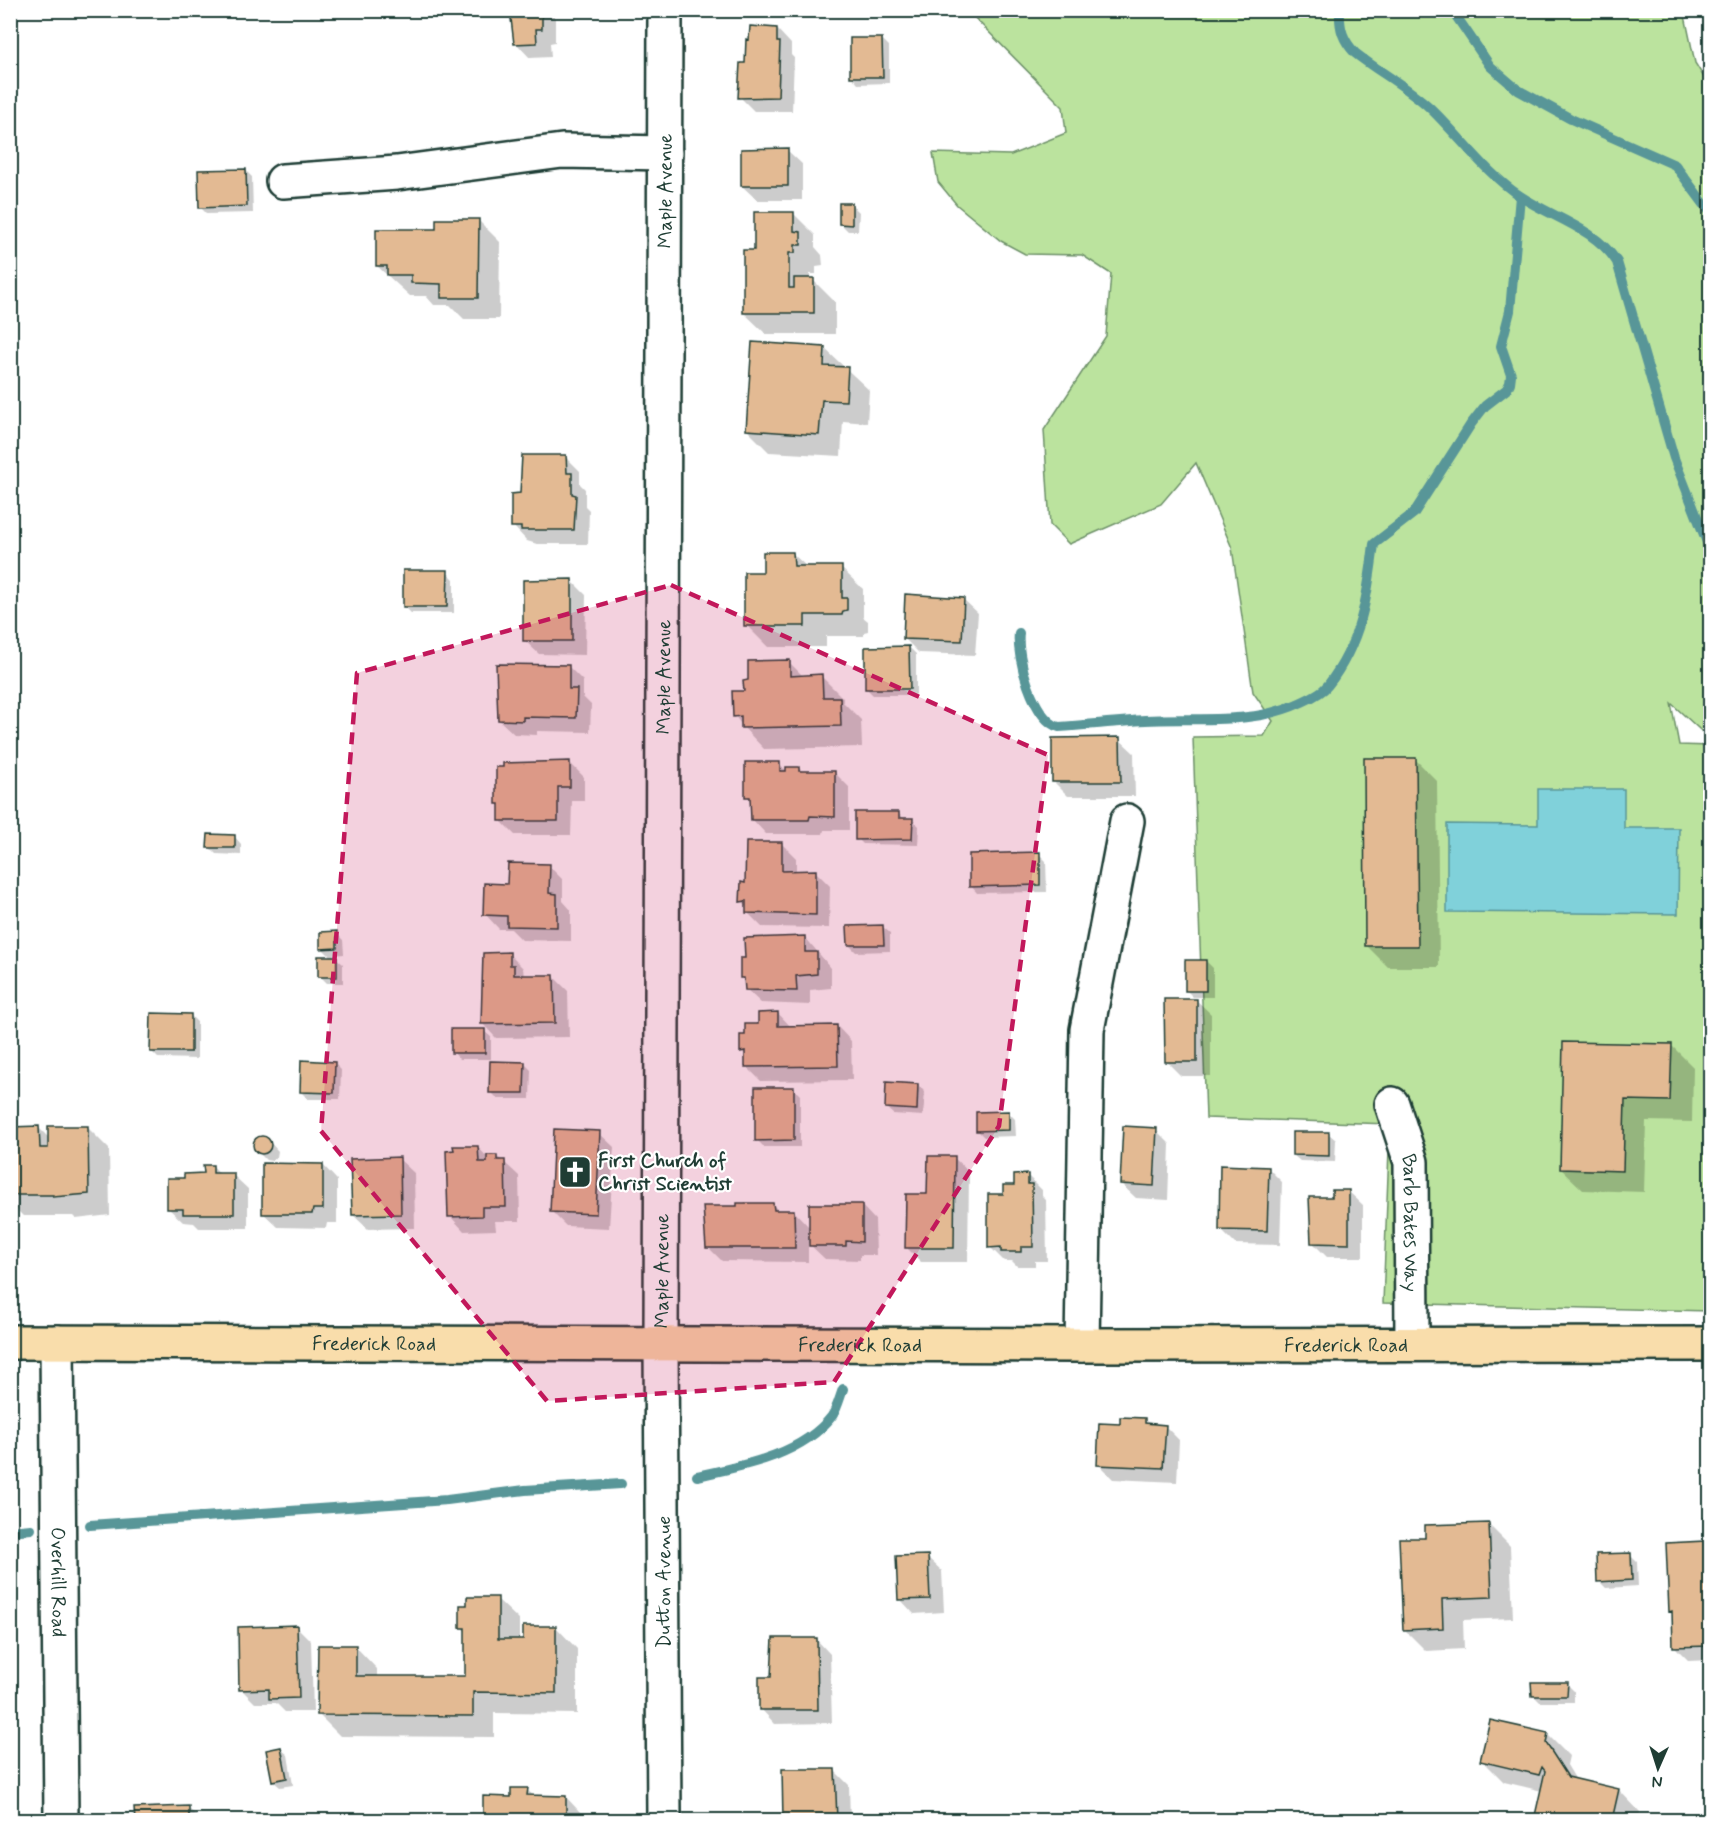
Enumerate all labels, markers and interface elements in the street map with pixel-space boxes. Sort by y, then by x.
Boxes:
street label: Maple Avenue [652,134,680,248]
street label: Maple Avenue [651,620,678,734]
place label: First Church of Christ Scientist [598,1148,732,1198]
street label: Barb Bates Way [1394,1151,1424,1292]
church icon: First Church of Christ Scientist [557,1154,593,1190]
street label: Maple Avenue [649,1214,676,1328]
street label: Frederick Road [312,1331,436,1358]
street label: Frederick Road [798,1332,922,1360]
street label: Frederick Road [1284,1332,1408,1360]
street label: Dutton Avenue [651,1516,678,1648]
street label: Overhill Road [44,1527,71,1637]
north arrow [1628,1738,1688,1798]
text: N [1651,1771,1663,1792]

